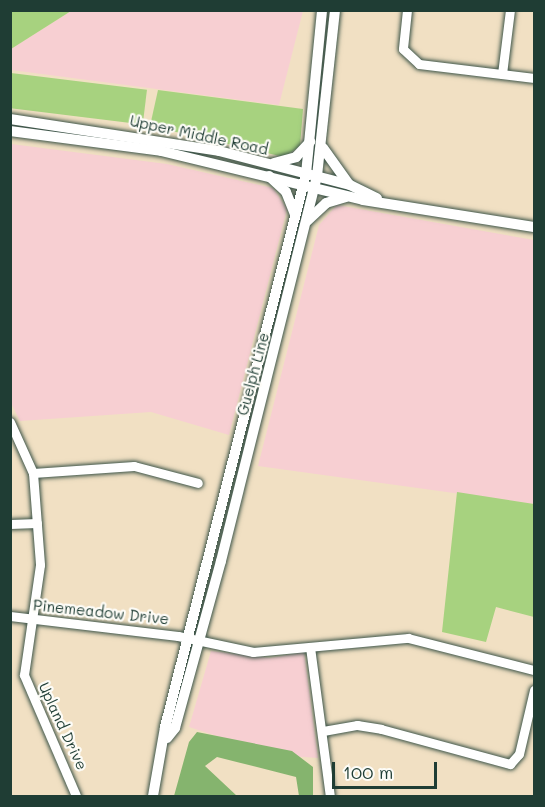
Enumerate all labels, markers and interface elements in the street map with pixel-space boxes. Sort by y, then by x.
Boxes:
street label: Upper Middle Road [128,112,270,158]
street label: Guelph Line [233,331,273,417]
street label: Pinemeadow Drive [32,596,170,628]
street label: Upland Drive [35,679,91,773]
scale bar [335,750,440,788]
text: 100 m [343,760,393,784]

